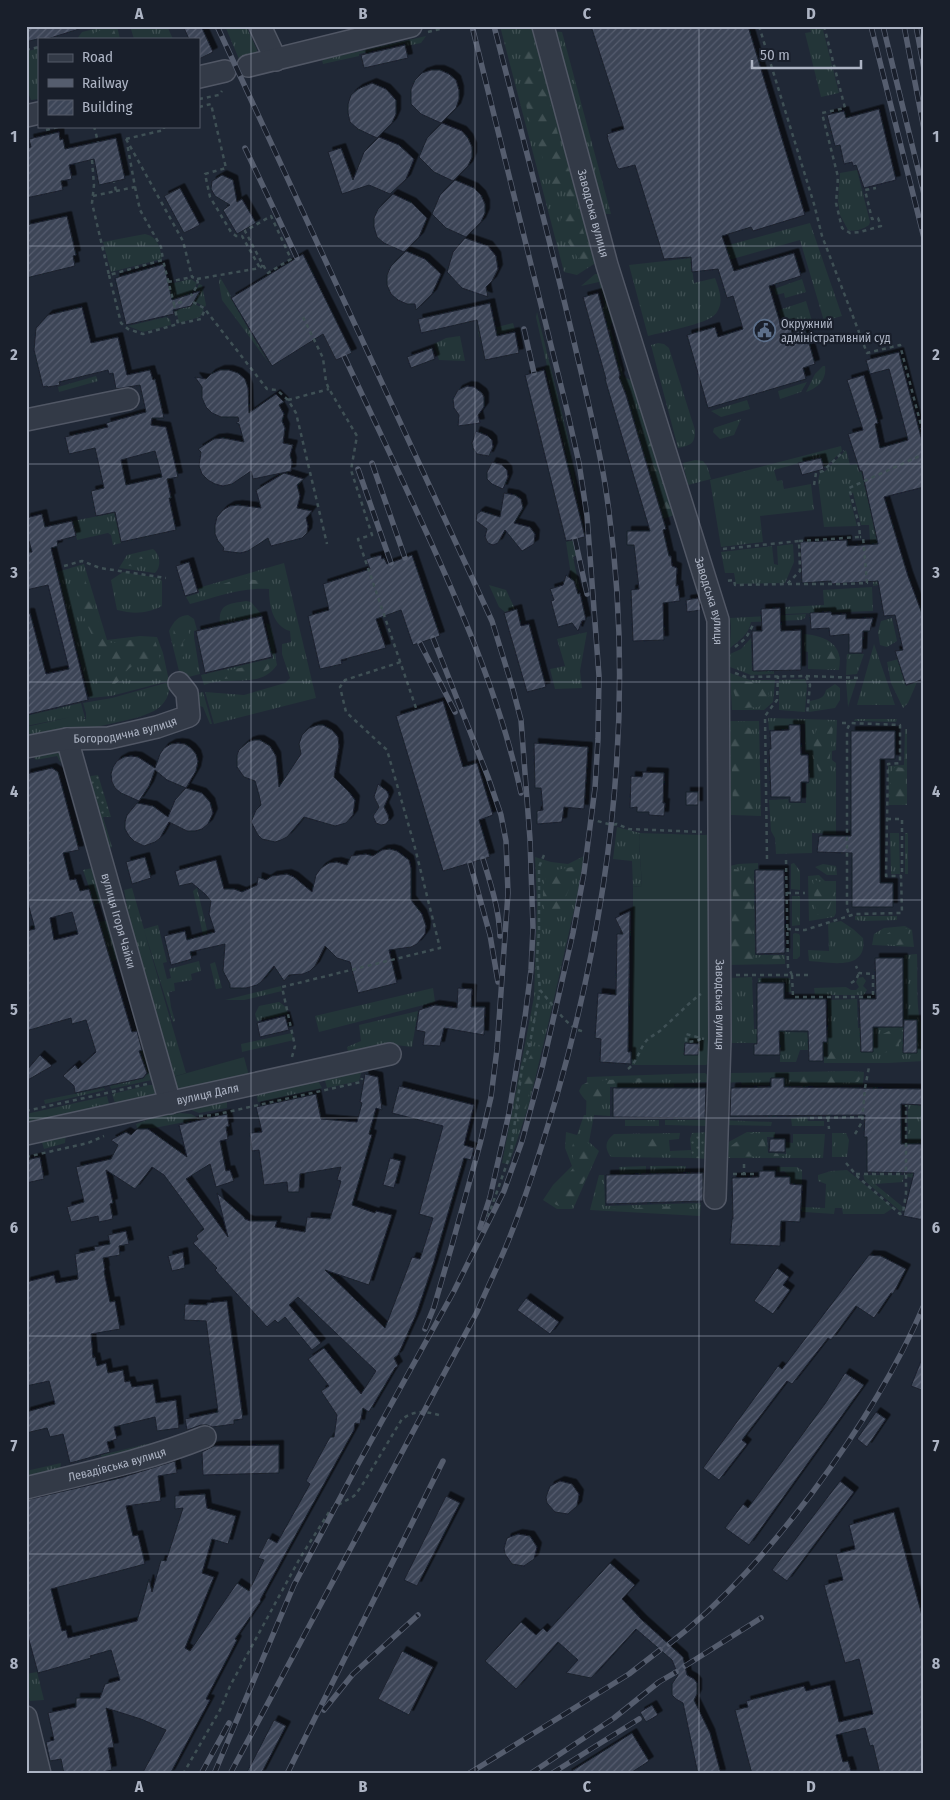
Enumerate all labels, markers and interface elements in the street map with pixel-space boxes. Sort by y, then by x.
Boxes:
text: A [134,4,144,23]
text: B [359,4,368,23]
text: C [583,4,592,23]
text: D [806,4,816,23]
legend [38,38,200,128]
scale bar [752,38,861,70]
text: 50 m [760,46,790,64]
text: Road [82,48,113,66]
text: Railway [82,74,129,92]
text: Building [82,98,133,116]
text: 1 [11,127,17,146]
text: 1 [933,127,939,146]
street label: Заводська вулиця [575,168,612,259]
place label: Окружний адміністративний суд [781,317,891,345]
public building icon: Окружний адміністративний суд [753,319,777,343]
text: 2 [9,345,18,364]
text: 2 [931,345,940,364]
street label: Заводська вулиця [692,555,725,645]
text: 3 [9,563,18,582]
text: 3 [931,563,940,582]
street label: Богородична вулиця [73,714,179,746]
text: 4 [10,782,18,801]
text: 4 [932,782,940,801]
street label: вулиця Ігоря Чайки [98,871,139,970]
street label: Заводська вулиця [713,959,727,1050]
text: 5 [10,1000,18,1019]
text: 5 [932,1000,940,1019]
street label: вулиця Даля [175,1080,240,1108]
text: 6 [10,1218,18,1237]
text: 6 [932,1218,940,1237]
text: 7 [11,1436,18,1455]
text: 7 [933,1436,940,1455]
street label: Левадівська вулиця [67,1445,168,1484]
text: 8 [10,1654,19,1673]
text: 8 [932,1654,941,1673]
text: A [134,1777,144,1796]
text: B [359,1777,368,1796]
text: C [583,1777,592,1796]
text: D [806,1777,816,1796]

